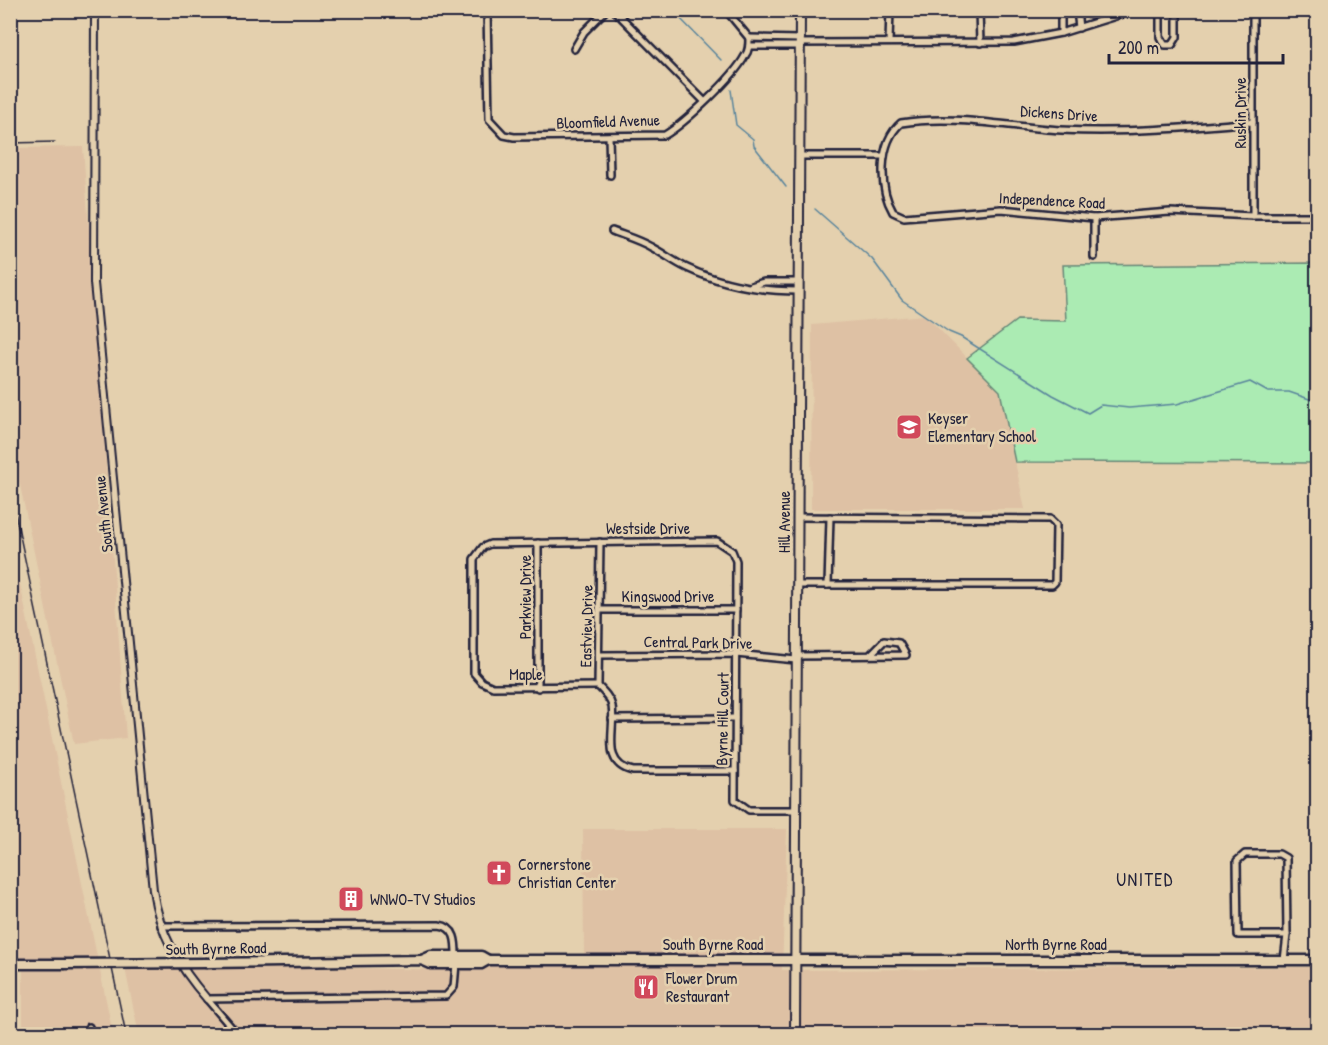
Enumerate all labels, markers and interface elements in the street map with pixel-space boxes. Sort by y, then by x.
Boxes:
scale bar [1109,27,1283,65]
text: 200 m [1118,35,1159,60]
street label: Ruskin Drive [1229,77,1251,149]
street label: Dickens Drive [1020,99,1099,127]
street label: Bloomfield Avenue [556,108,661,134]
street label: Independence Road [998,186,1106,214]
place label: Keyser Elementary School [928,407,1037,447]
school or university icon: Keyser Elementary School [894,412,924,442]
street label: South Avenue [88,474,118,553]
street label: Hill Avenue [773,490,795,553]
street label: Westside Drive [606,517,691,539]
street label: Parkview Drive [514,554,536,639]
street label: Eastview Drive [574,584,598,667]
street label: Kingswood Drive [622,585,715,607]
street label: Central Park Drive [643,630,753,654]
street label: Maple [509,663,543,685]
street label: Byrne Hill Court [710,672,734,766]
place label: Cornerstone Christian Center [518,853,616,893]
church icon: Cornerstone Christian Center [484,858,514,888]
district label: UNITED [1116,867,1174,892]
building icon: WNWO-TV Studios [336,884,366,914]
place label: WNWO-TV Studios [370,888,475,910]
street label: South Byrne Road [663,933,763,955]
street label: North Byrne Road [1005,933,1107,955]
street label: South Byrne Road [165,936,267,960]
place label: Flower Drum Restaurant [665,967,737,1007]
restaurant icon: Flower Drum Restaurant [631,972,661,1002]

